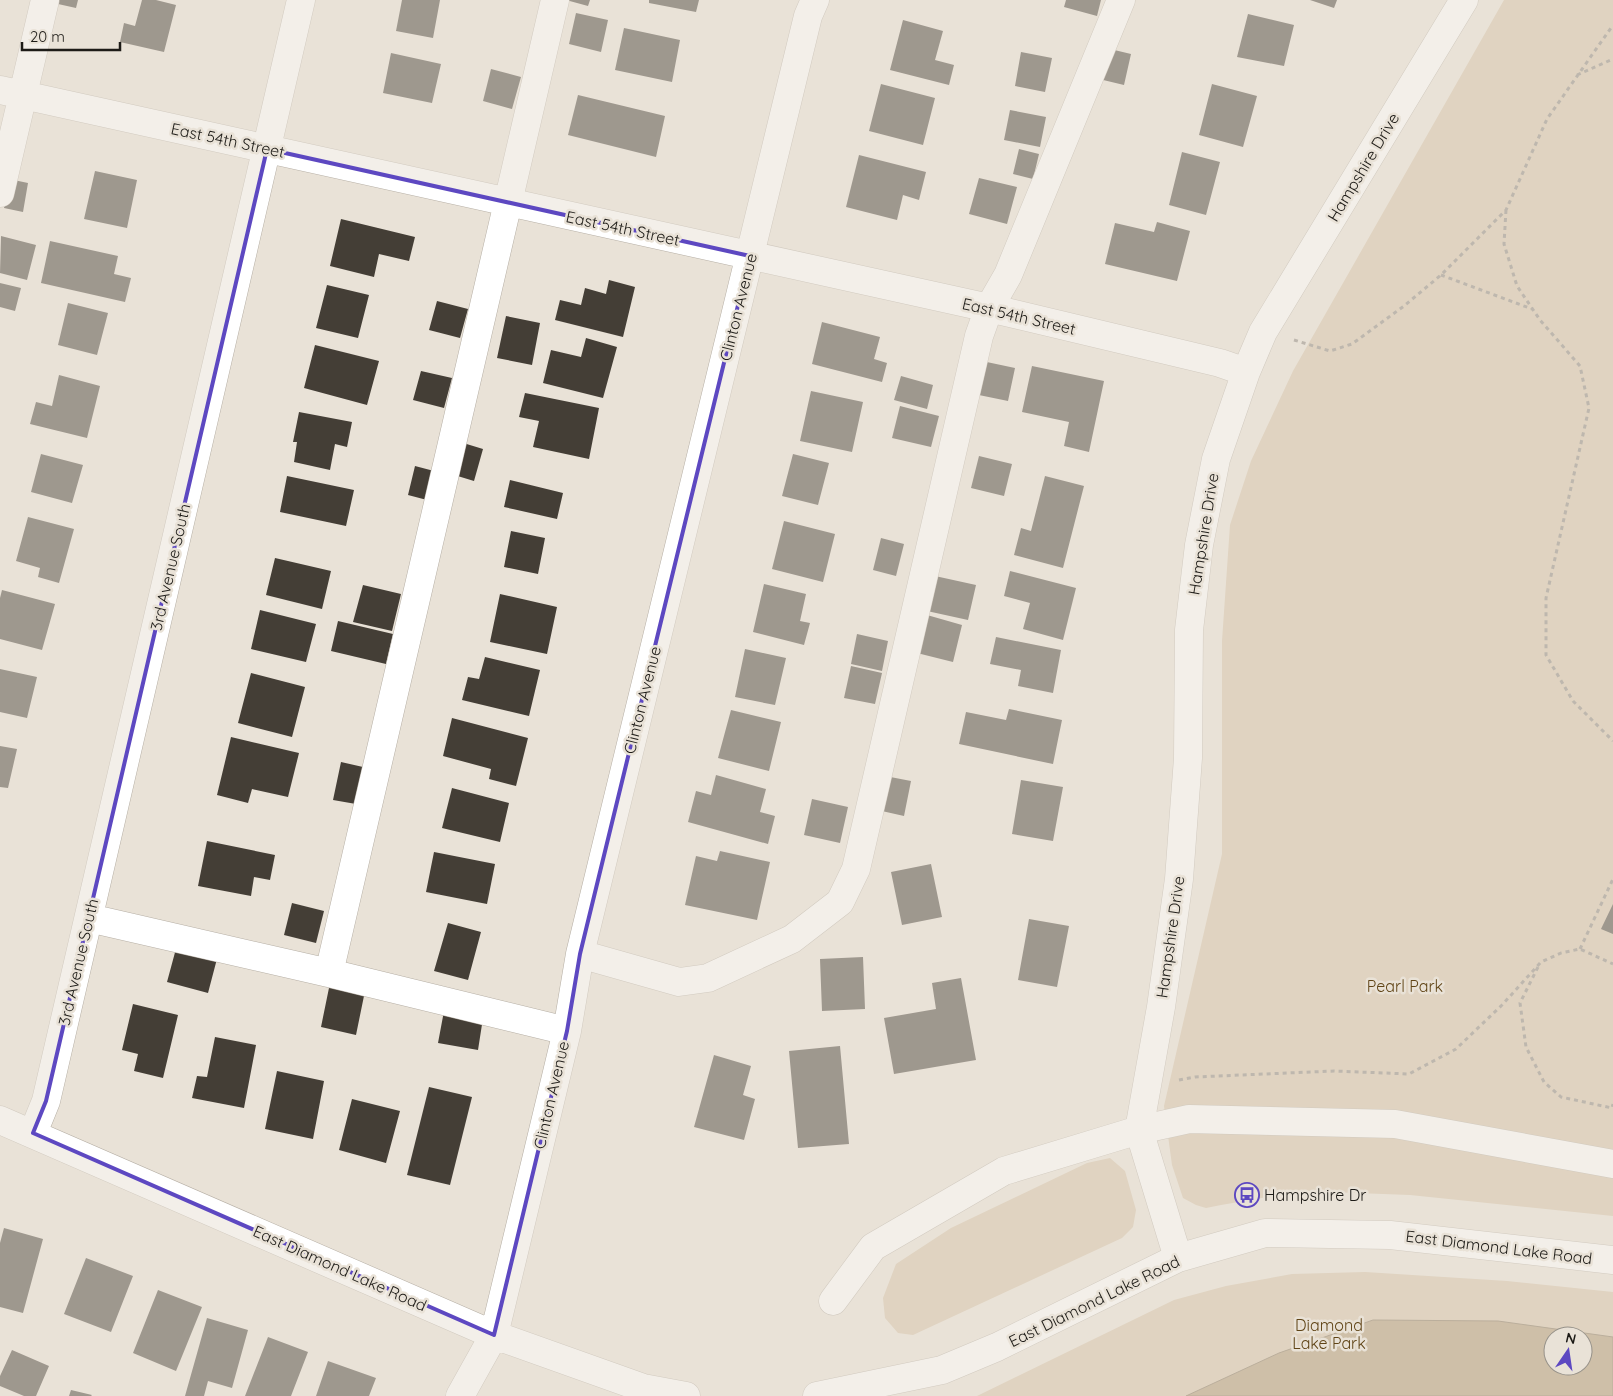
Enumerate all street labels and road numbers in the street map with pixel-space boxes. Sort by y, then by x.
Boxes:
street label: Hampshire Drive [1323,109,1403,225]
street label: East 54th Street [169,118,287,162]
street label: East 54th Street [564,206,682,250]
street label: Clinton Avenue [715,251,761,363]
street label: East 54th Street [960,293,1078,339]
street label: Hampshire Drive [1183,472,1223,596]
street label: 3rd Avenue South [146,502,194,632]
street label: Clinton Avenue [619,644,665,756]
street label: Hampshire Drive [1152,875,1188,999]
street label: 3rd Avenue South [54,897,102,1027]
street label: Clinton Avenue [529,1039,573,1151]
street label: East Diamond Lake Road [250,1221,430,1315]
street label: East Diamond Lake Road [1405,1226,1593,1268]
street label: East Diamond Lake Road [1005,1251,1183,1351]

